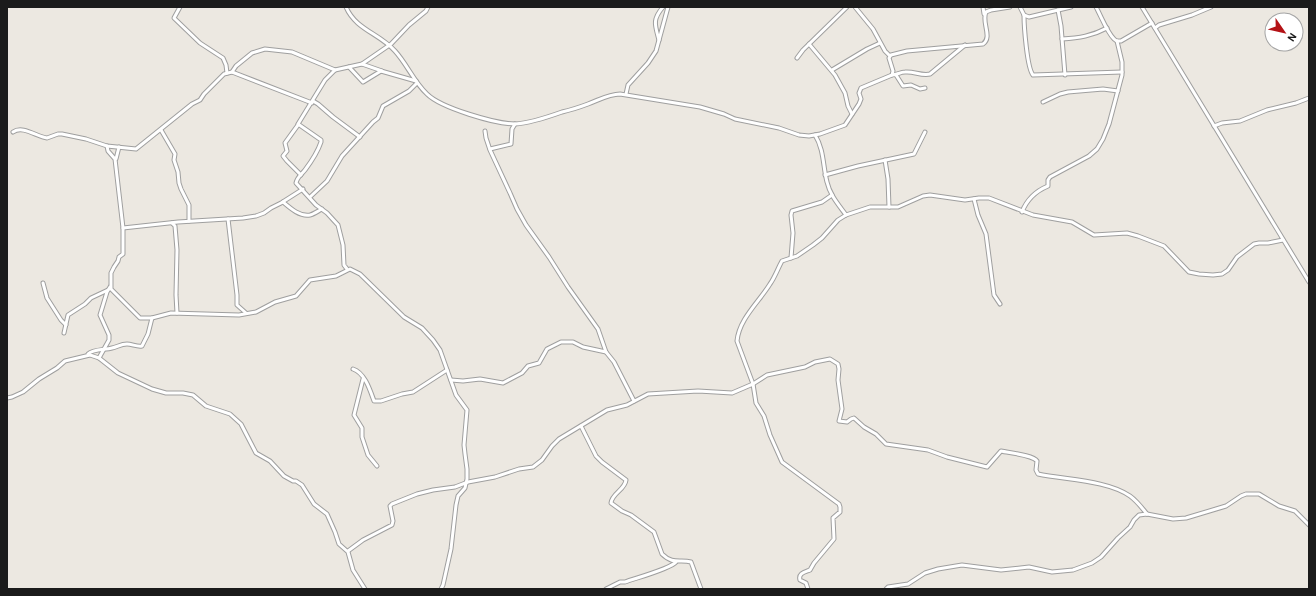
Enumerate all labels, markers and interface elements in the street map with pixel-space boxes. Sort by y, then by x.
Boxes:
north arrow [1264,12,1304,52]
text: N [1284,30,1299,44]

